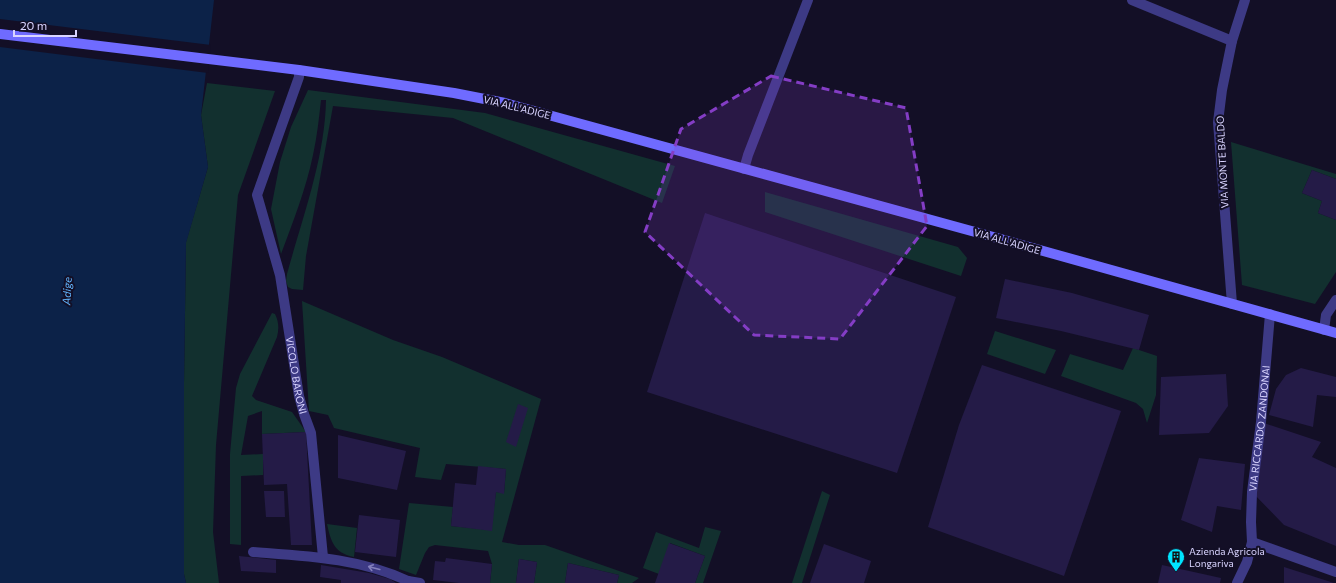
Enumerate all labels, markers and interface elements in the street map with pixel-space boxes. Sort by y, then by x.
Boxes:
scale bar [14,12,76,38]
text: 20 m [20,18,47,32]
street label: VIA ALL'ADIGE [482,93,552,121]
street label: VIA MONTE BALDO [1214,116,1230,208]
street label: VIA ALL'ADIGE [972,226,1042,256]
water label: Adige [59,276,74,306]
street label: VICOLO BARONI [284,335,310,415]
street label: VIA RICCARDO ZANDONAI [1246,365,1272,492]
place label: Azienda Agricola Longariva [1189,545,1265,569]
building icon: Azienda Agricola Longariva [1166,547,1186,572]
one-way arrow [368,564,381,571]

